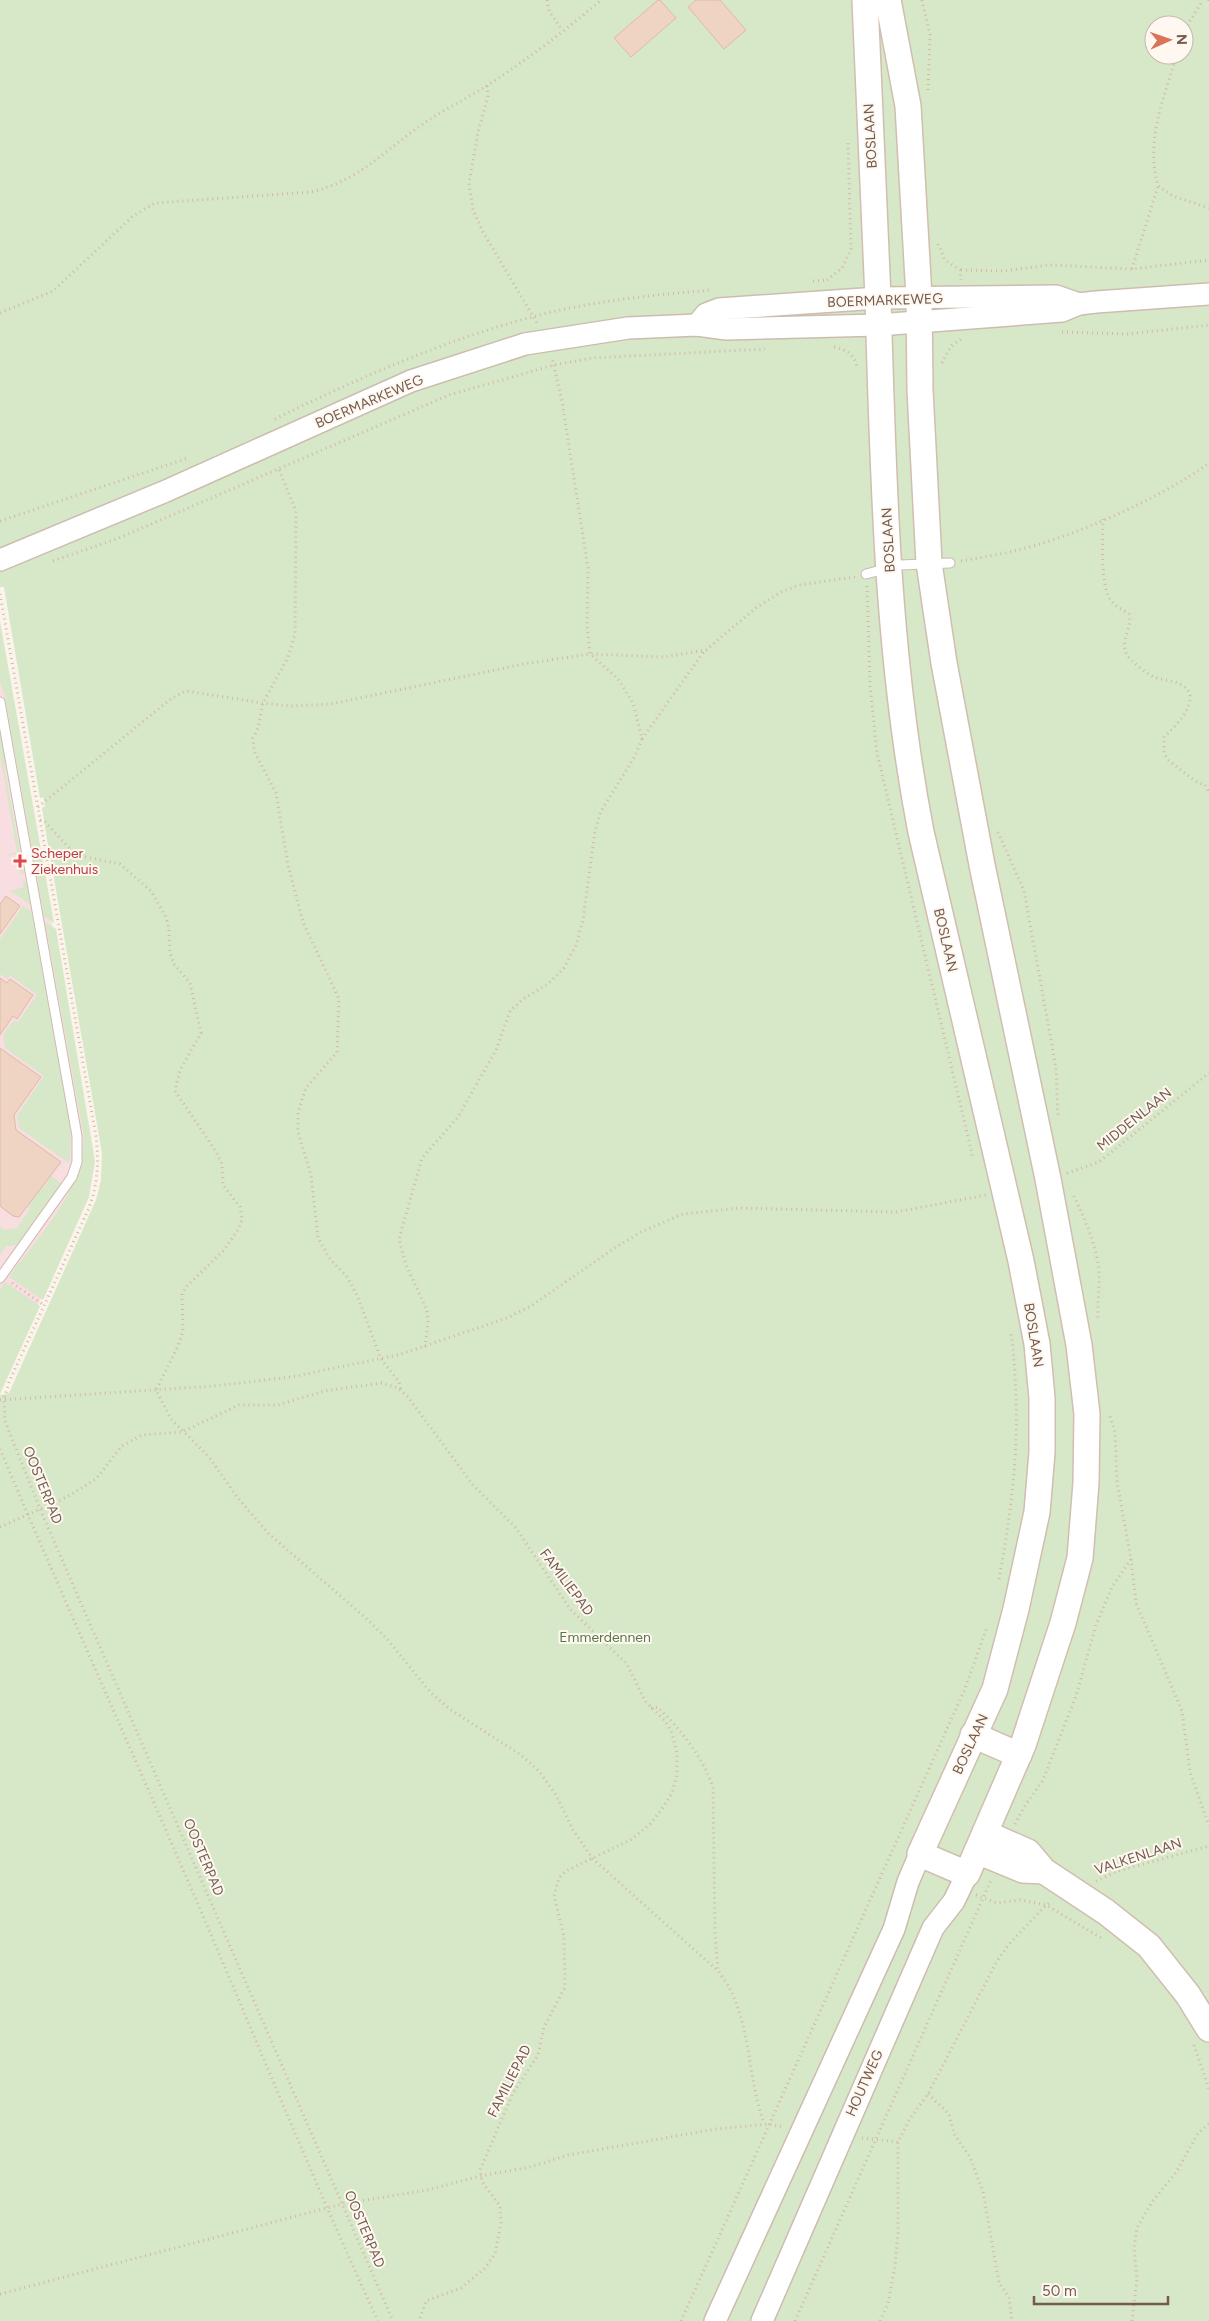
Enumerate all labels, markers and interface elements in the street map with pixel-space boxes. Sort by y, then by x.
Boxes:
north arrow [1144,15,1194,65]
text: N [1173,34,1190,45]
street label: BOSLAAN [860,103,881,169]
street label: BOERMARKEWEG [827,290,944,311]
street label: BOERMARKEWEG [313,371,426,432]
street label: BOSLAAN [878,507,899,573]
place label: Scheper Ziekenhuis [31,845,98,878]
marker: Scheper Ziekenhuis [13,854,27,868]
street label: BOSLAAN [930,906,961,974]
street label: MIDDENLAAN [1094,1084,1175,1155]
street label: BOSLAAN [1020,1302,1047,1369]
street label: OOSTERPAD [19,1444,66,1527]
street label: FAMILIEPAD [536,1546,597,1619]
park label: Emmerdennen [559,1629,651,1646]
street label: BOSLAAN [949,1711,992,1777]
street label: OOSTERPAD [180,1816,227,1898]
street label: VALKENLAAN [1092,1834,1184,1879]
street label: FAMILIEPAD [484,2042,535,2120]
street label: HOUTWEG [842,2047,887,2119]
street label: OOSTERPAD [341,2188,388,2270]
scale bar [1034,2274,1168,2306]
text: 50 m [1042,2282,1077,2300]

